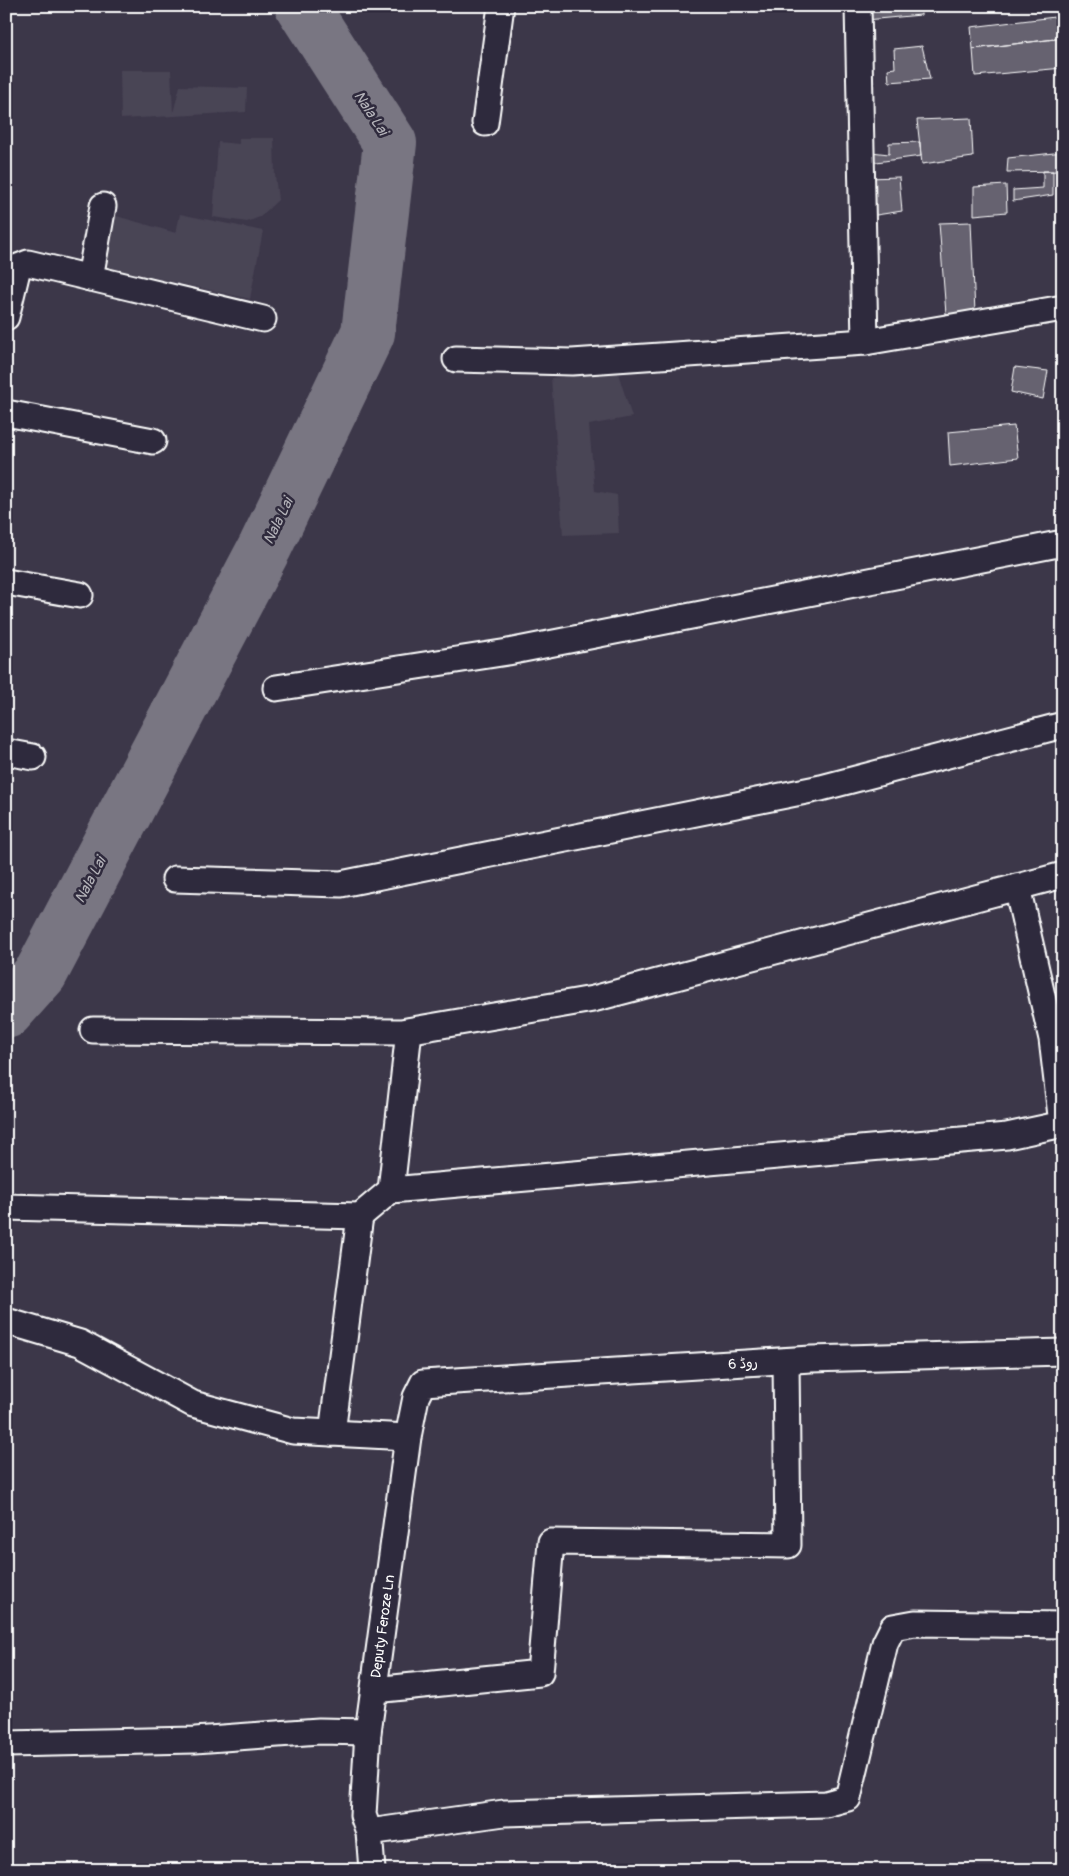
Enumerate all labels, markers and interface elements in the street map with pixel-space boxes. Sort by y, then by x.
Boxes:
water label: Nala Lai [349,88,393,141]
water label: Nala Lai [259,493,299,547]
water label: Nala Lai [71,852,111,906]
street label: روڈ 6 [728,1354,758,1373]
street label: Deputy Feroze Ln [367,1573,398,1679]

